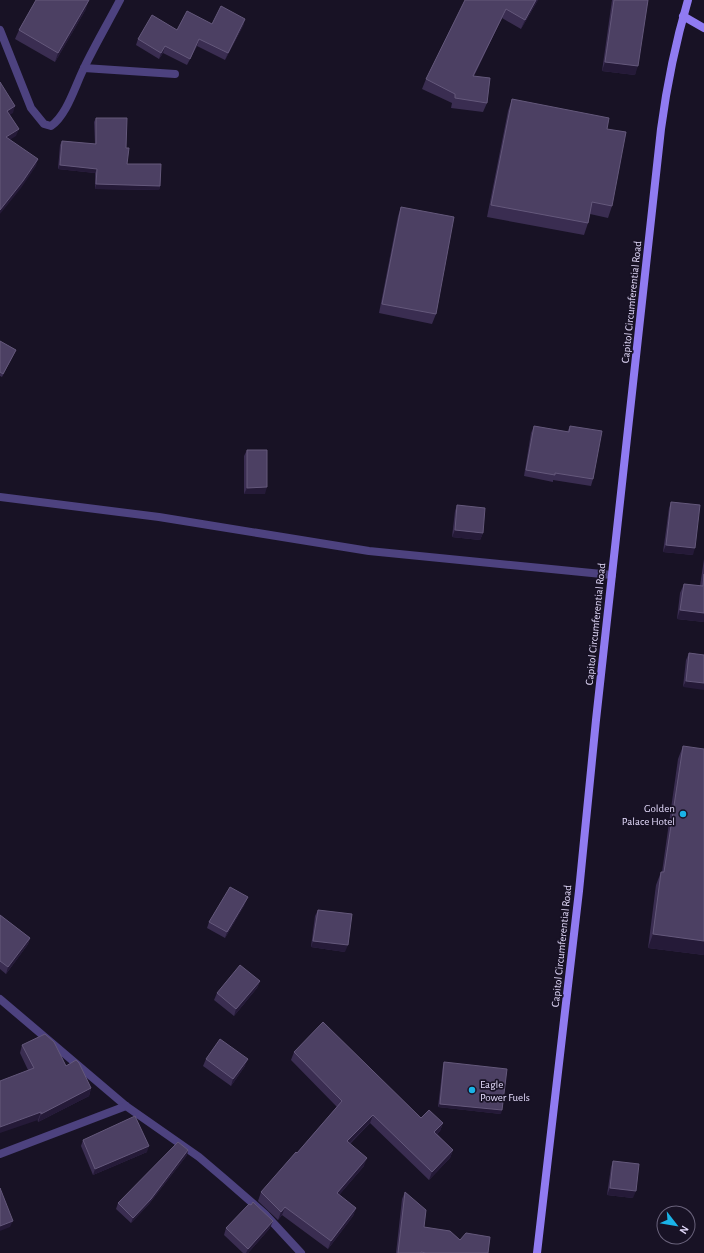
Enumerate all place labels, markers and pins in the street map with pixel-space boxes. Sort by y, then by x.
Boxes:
place label: Golden Palace Hotel [622,803,675,827]
marker: Golden Palace Hotel [678,809,688,819]
place label: Eagle Power Fuels [480,1079,530,1103]
marker: Eagle Power Fuels [467,1085,477,1095]

